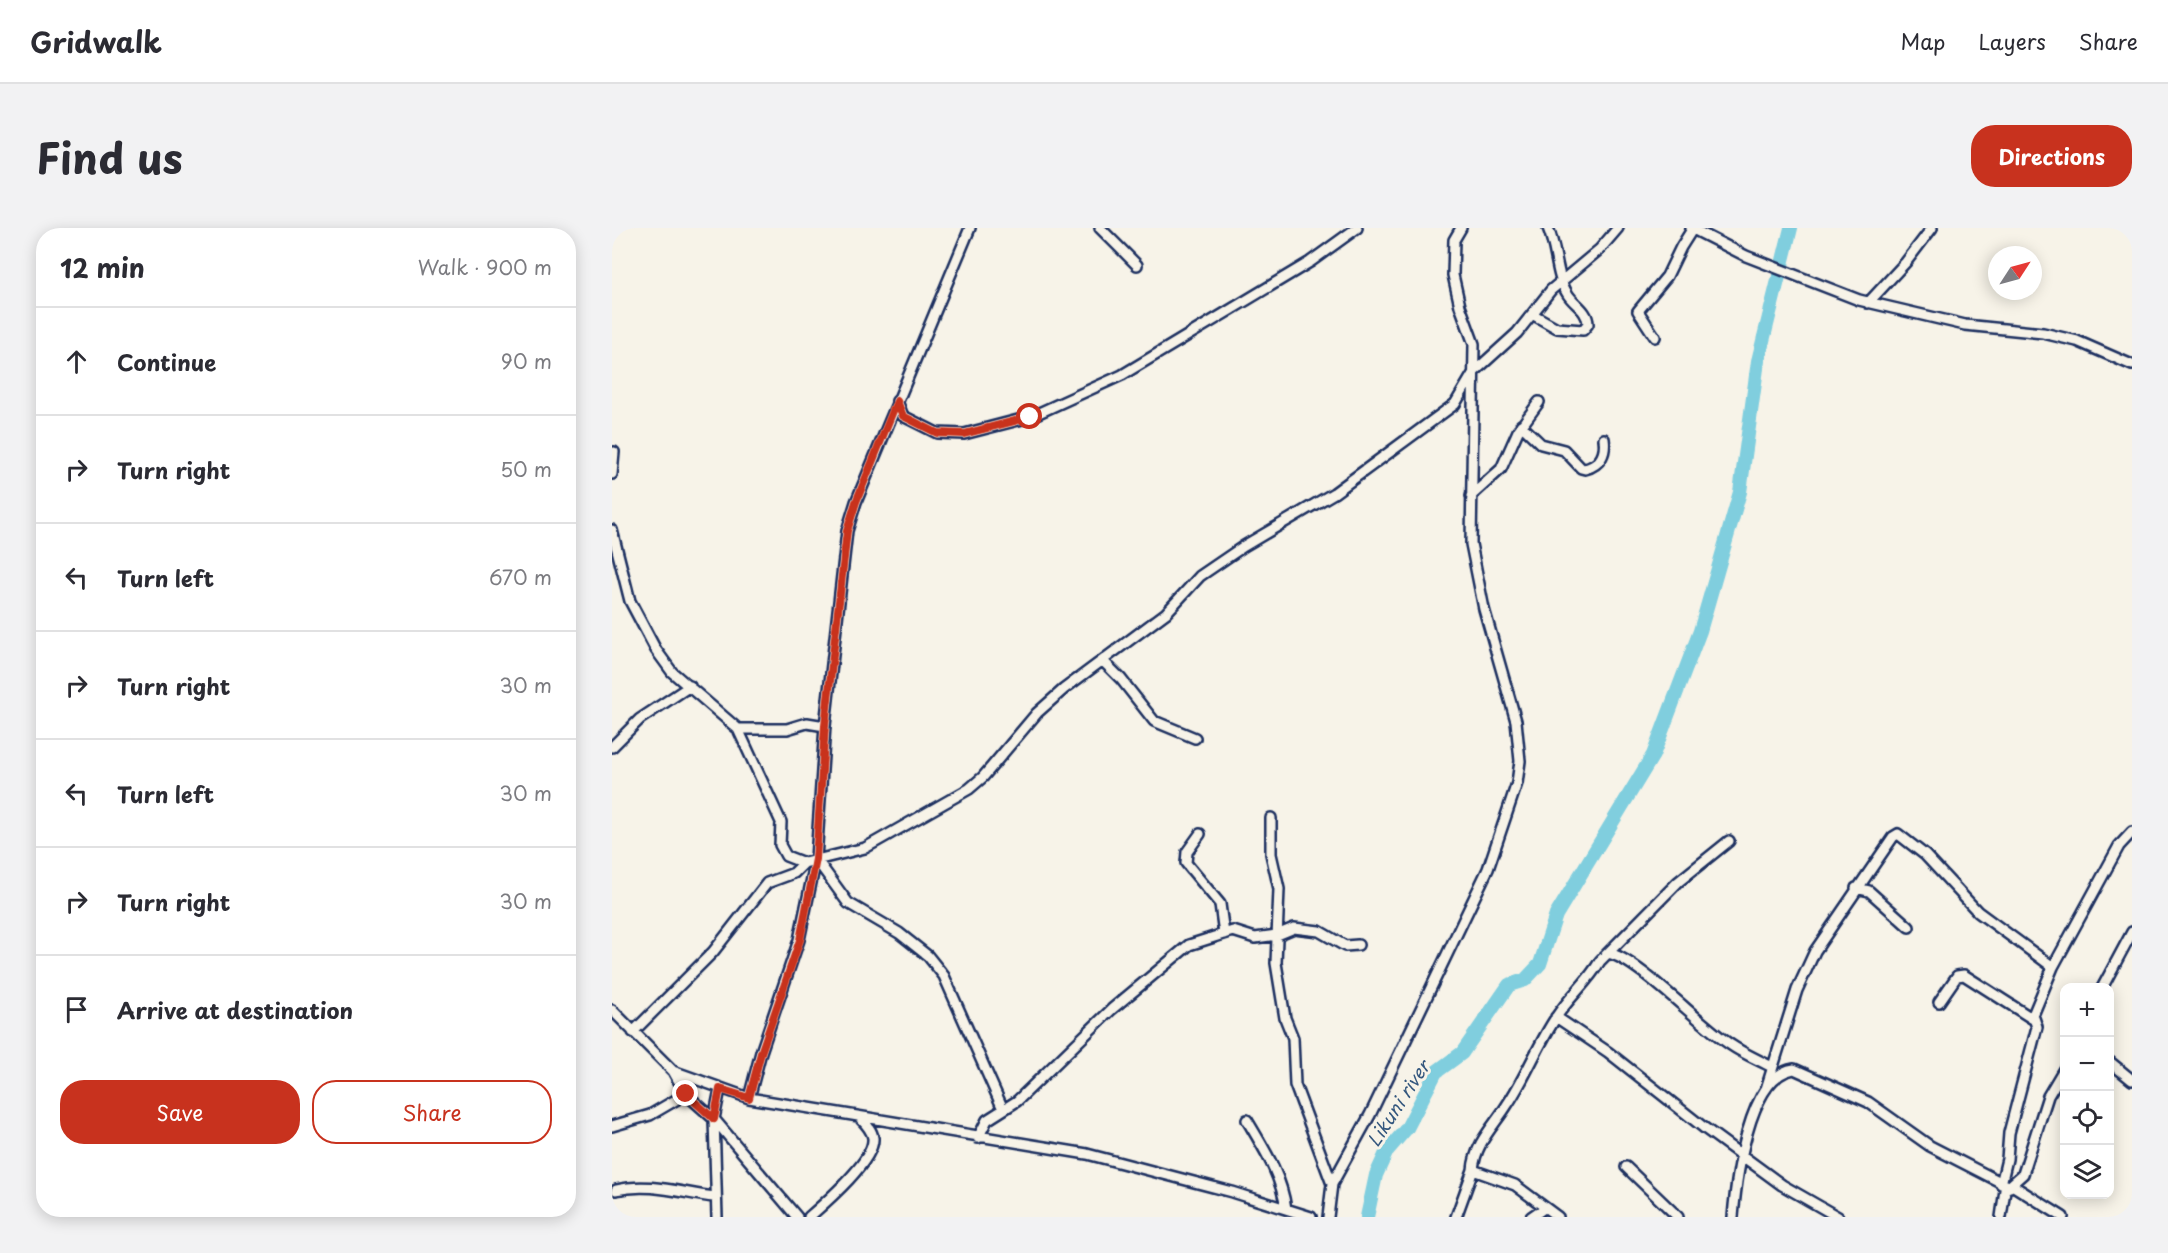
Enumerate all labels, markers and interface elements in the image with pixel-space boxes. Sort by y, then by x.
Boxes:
text: Gridwalk [30,20,162,63]
text: Map [1901,25,1945,57]
text: Layers [1978,25,2046,57]
text: Share [2079,25,2138,57]
text: Find us [36,125,183,188]
button: Directions [1971,125,2132,187]
north arrow [1988,246,2042,300]
text: 12 min [60,248,145,287]
text: Walk · 900 m [418,252,552,282]
icon: ahead [60,345,93,378]
text: Continue [117,345,216,378]
text: 90 m [501,346,552,376]
route start [1016,403,1042,429]
icon: right [60,453,93,486]
text: Turn right [117,453,230,486]
text: 50 m [500,454,552,484]
icon: left [60,561,93,594]
text: Turn left [117,561,214,594]
text: 670 m [489,562,552,592]
icon: right [60,669,93,702]
text: Turn right [117,669,230,702]
text: 30 m [499,670,552,700]
icon: left [60,777,93,810]
text: Turn left [117,777,214,810]
text: 30 m [499,778,552,808]
icon: right [60,885,93,918]
text: Turn right [117,885,230,918]
text: 30 m [499,886,552,916]
map controls [2060,983,2114,1199]
button: + [2060,983,2114,1037]
icon: arrive [60,993,93,1026]
text: Arrive at destination [117,993,353,1026]
button: − [2060,1037,2114,1091]
water label: Likuni river [1360,1053,1437,1151]
button: Save [60,1080,300,1144]
button: Share [312,1080,552,1144]
route end [672,1080,698,1106]
button: locate [2060,1091,2114,1145]
button: layers [2060,1145,2114,1199]

